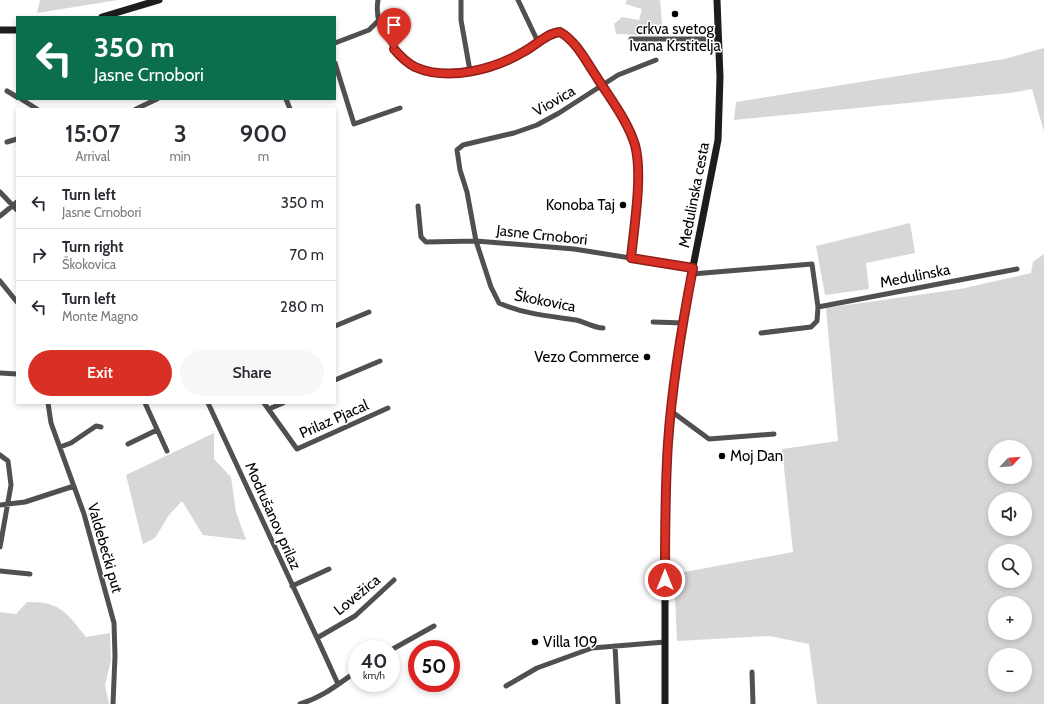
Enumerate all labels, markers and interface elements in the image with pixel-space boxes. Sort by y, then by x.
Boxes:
pin [377,8,411,49]
marker: crkva svetog Ivana Krstitelja [670,9,680,19]
icon: arrive [383,14,405,36]
place label: crkva svetog Ivana Krstitelja [629,20,721,55]
text: 350 m [94,30,175,64]
icon: left [28,32,80,84]
text: Jasne Crnobori [94,64,204,86]
street label: Viovica [530,81,579,120]
text: 15:07 [65,119,121,148]
text: 3 [174,119,187,148]
text: 900 [240,119,287,148]
street label: Medulinska cesta [675,140,713,249]
text: Arrival [75,148,110,164]
text: min [169,148,191,164]
text: m [258,148,269,164]
text: Turn left [62,186,116,204]
icon: left [28,192,50,214]
text: 350 m [281,194,324,212]
place label: Konoba Taj [546,196,615,214]
marker: Konoba Taj [618,200,628,210]
text: Jasne Crnobori [62,204,141,220]
street label: Jasne Crnobori [495,221,588,249]
text: Turn right [62,238,123,256]
icon: right [28,244,50,266]
text: 70 m [290,246,324,264]
text: Škokovica [62,256,116,272]
street label: Medulinska [878,260,952,292]
street label: Škokovica [513,285,578,316]
text: Turn left [62,290,116,308]
icon: left [28,296,50,318]
text: 280 m [280,298,324,316]
text: Monte Magno [62,308,138,324]
place label: Vezo Commerce [534,348,639,366]
button: Exit [28,350,172,396]
button: Share [180,350,324,396]
marker: Vezo Commerce [642,352,652,362]
street label: Prilaz Pjacal [297,396,372,442]
north arrow [988,440,1032,484]
map controls [988,440,1032,692]
place label: Moj Dan [730,447,783,465]
marker: Moj Dan [717,451,727,461]
street label: Modrušanov prilaz [241,459,305,573]
button: sound [988,492,1032,536]
street label: Valdebečki put [84,501,126,595]
button: search [988,544,1032,588]
position arrow [644,559,686,601]
street label: Lovežica [330,570,385,619]
button: + [988,596,1032,640]
place label: Villa 109 [543,633,598,651]
marker: Villa 109 [530,637,540,647]
speed limit sign: 50 [408,640,460,692]
button: − [988,648,1032,692]
text: 40 [361,649,387,673]
text: km/h [363,669,385,682]

